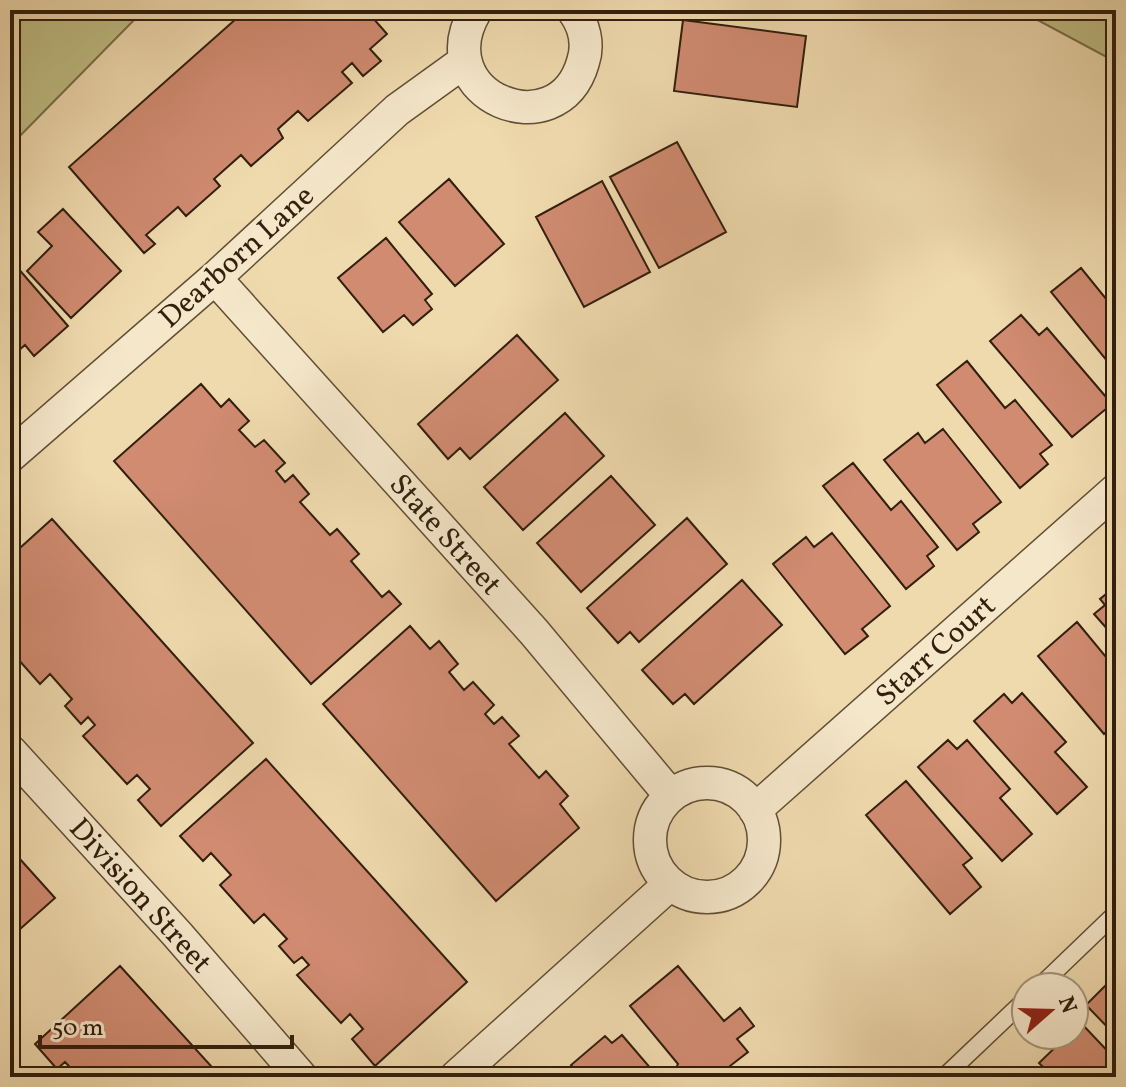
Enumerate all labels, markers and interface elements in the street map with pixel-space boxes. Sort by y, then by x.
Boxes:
street label: Dearborn Lane [150,176,324,339]
street label: State Street [378,465,511,605]
street label: Starr Court [867,586,1006,717]
street label: Division Street [58,809,221,983]
north arrow [1010,971,1090,1051]
text: N [1049,992,1084,1018]
scale bar [40,999,292,1049]
text: 50 m [52,1012,104,1046]

